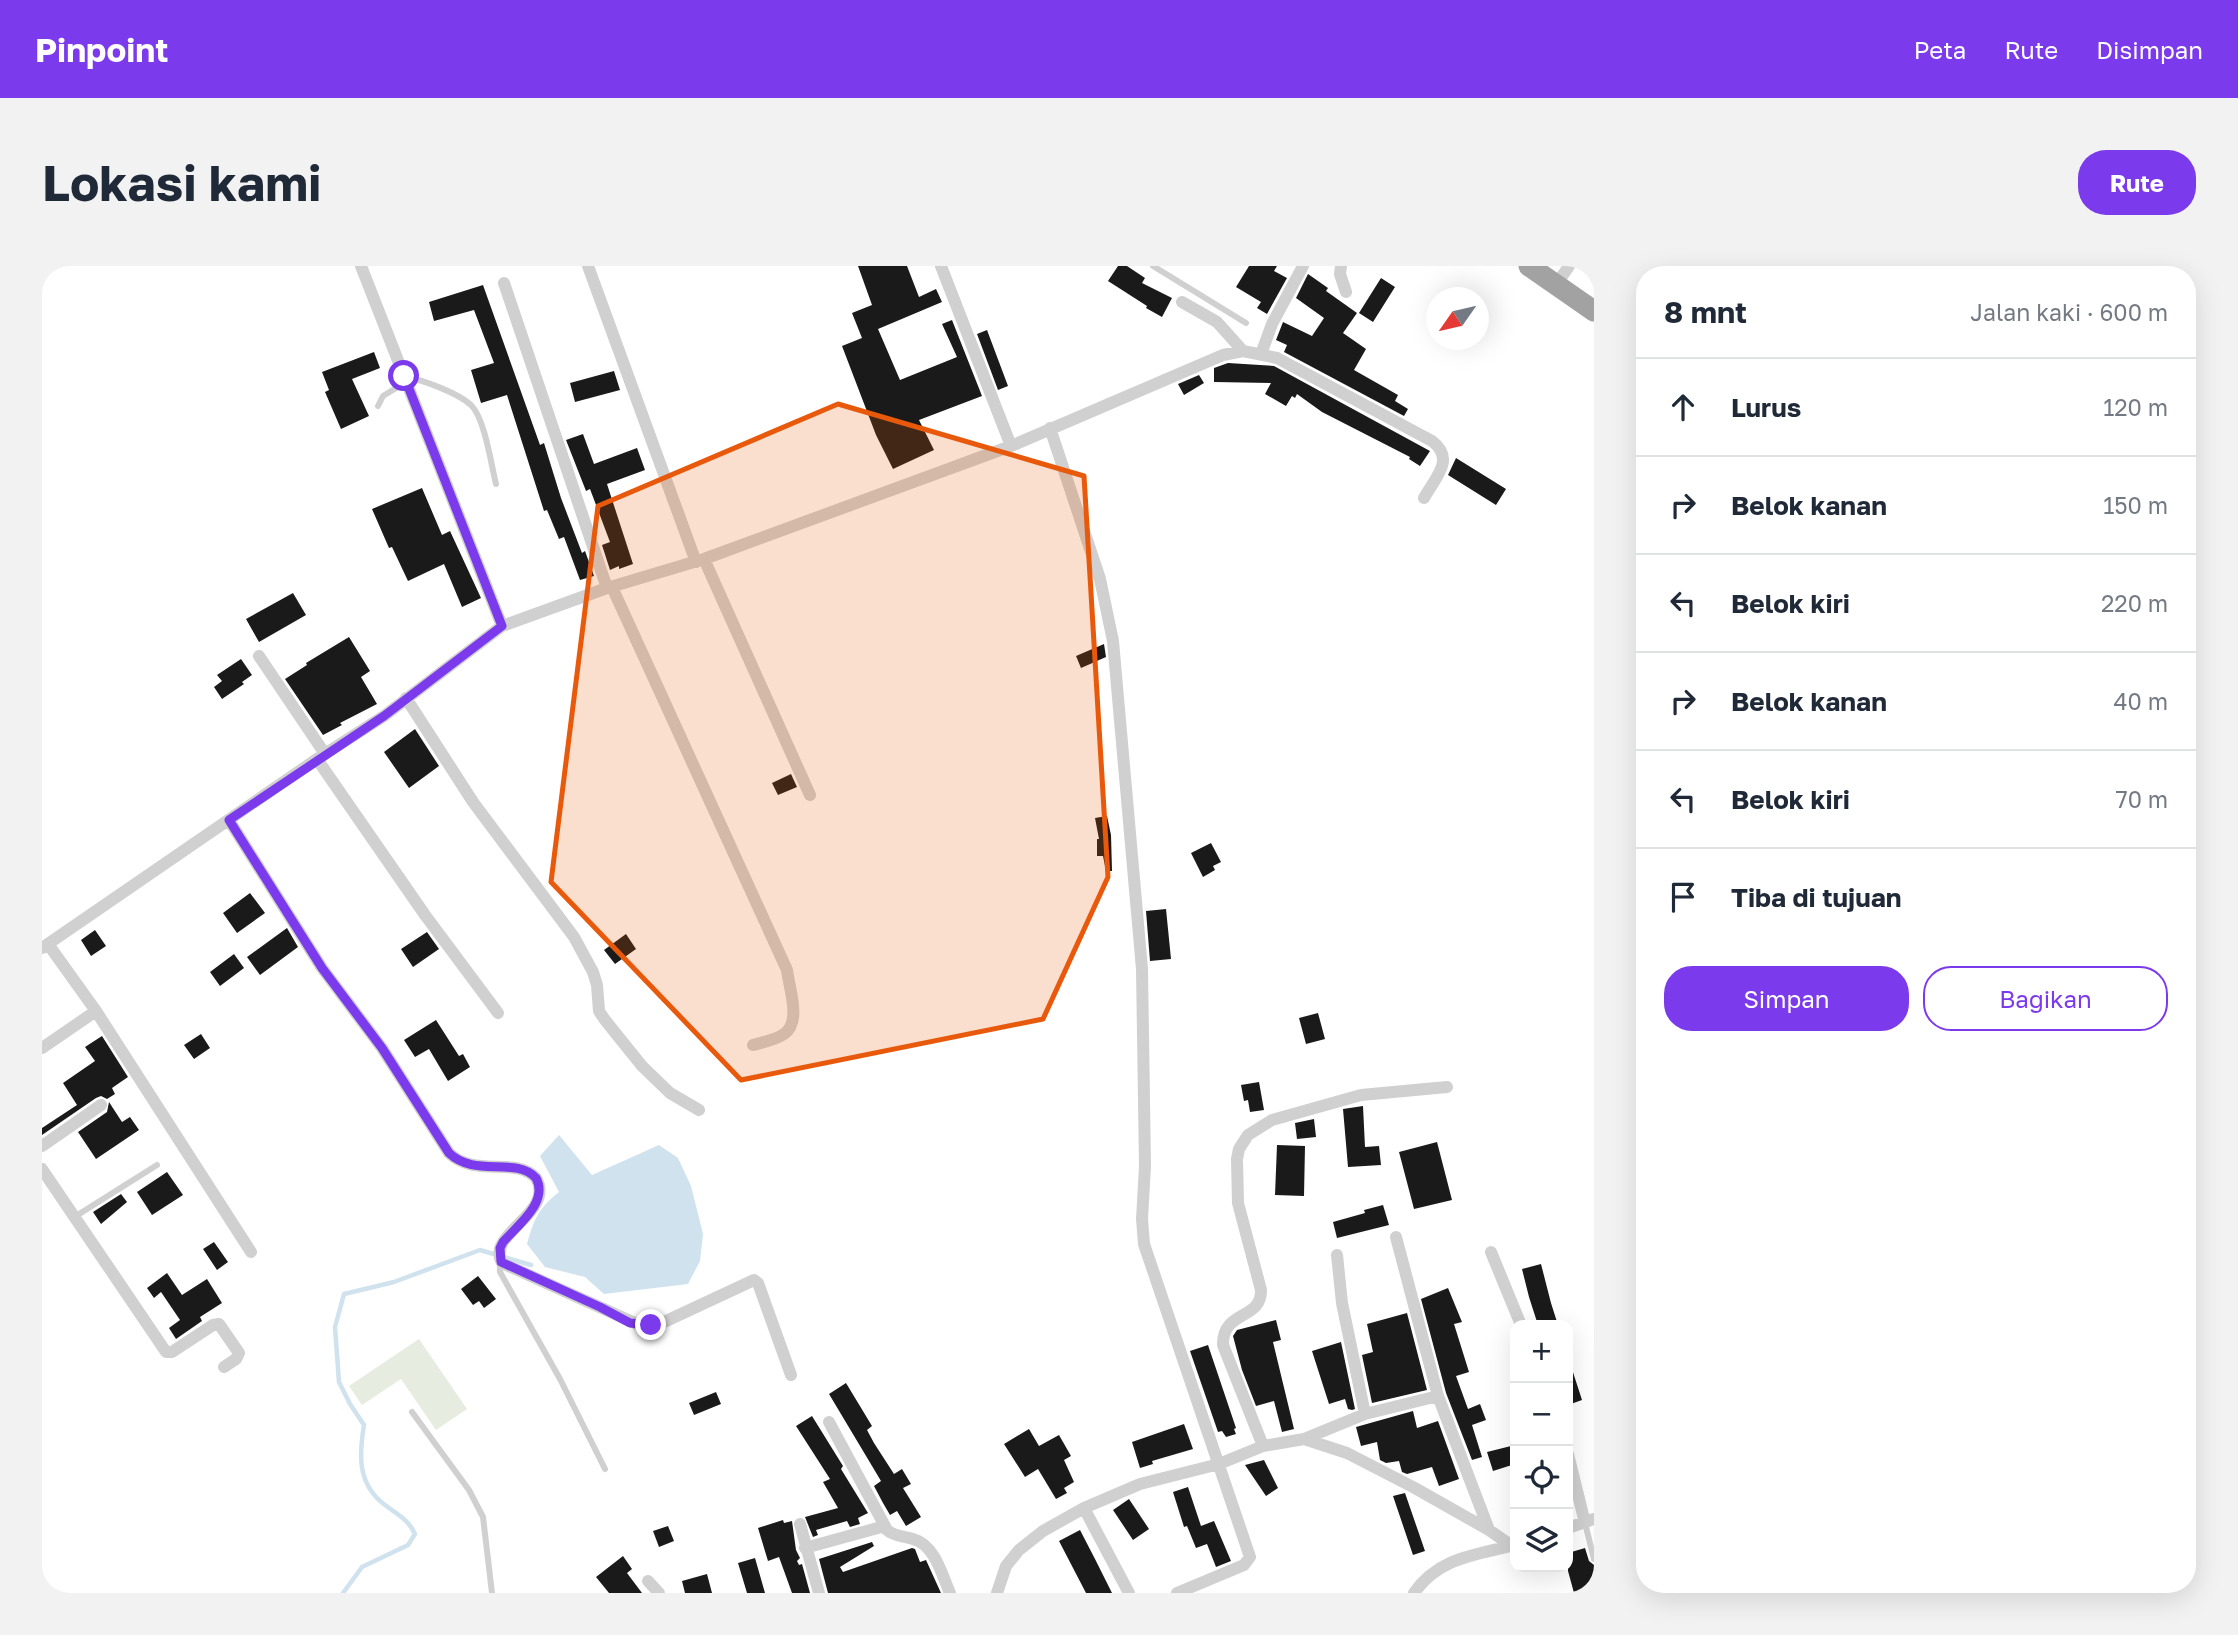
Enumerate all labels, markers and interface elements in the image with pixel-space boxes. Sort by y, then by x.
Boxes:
text: Pinpoint [35,30,168,69]
text: Peta [1914,35,1966,64]
text: Rute [2004,35,2058,64]
text: Disimpan [2096,35,2203,64]
button: Rute [2078,150,2196,215]
text: Lokasi kami [42,153,321,212]
north arrow [1426,287,1489,350]
text: 8 mnt [1664,294,1747,330]
text: Jalan kaki · 600 m [1970,298,2168,326]
route start [388,360,419,391]
icon: ahead [1664,388,1702,426]
text: Lurus [1731,392,1801,423]
text: 120 m [2103,393,2168,421]
icon: right [1664,486,1702,524]
text: Belok kanan [1731,490,1887,521]
text: 150 m [2103,491,2168,519]
icon: left [1664,584,1702,622]
text: Belok kiri [1731,588,1850,619]
text: 220 m [2101,589,2168,617]
icon: right [1664,682,1702,720]
text: Belok kanan [1731,686,1887,717]
text: 40 m [2114,687,2168,715]
icon: left [1664,780,1702,818]
text: Belok kiri [1731,784,1850,815]
text: 70 m [2115,785,2168,813]
icon: arrive [1664,878,1702,916]
text: Tiba di tujuan [1731,882,1901,913]
button: Simpan [1664,966,1909,1031]
button: Bagikan [1923,966,2168,1031]
route end [635,1309,666,1340]
map controls [1510,1320,1573,1572]
button: + [1510,1320,1573,1383]
button: − [1510,1383,1573,1446]
button: locate [1510,1446,1573,1509]
button: layers [1510,1509,1573,1572]

